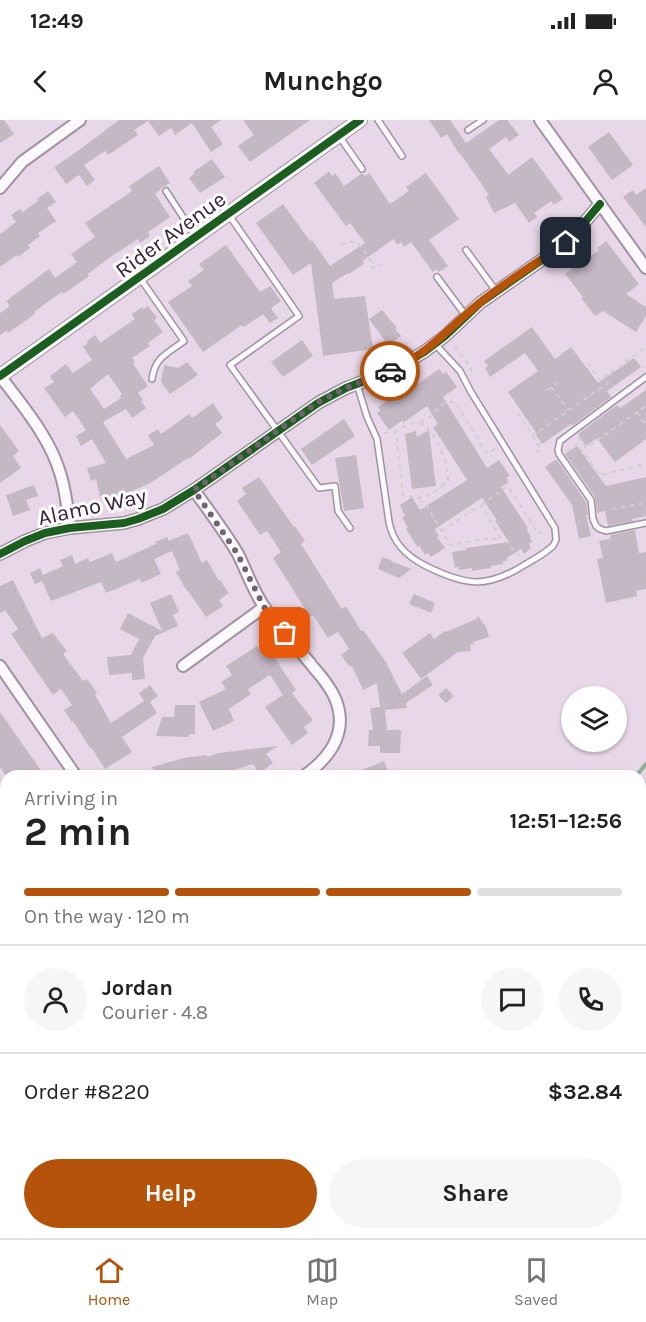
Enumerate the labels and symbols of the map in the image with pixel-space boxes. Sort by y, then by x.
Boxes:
street label: Rider Avenue [110,186,231,284]
pin [540,217,591,268]
courier [360,341,420,401]
street label: Alamo Way [36,483,149,531]
pin [259,607,310,658]

